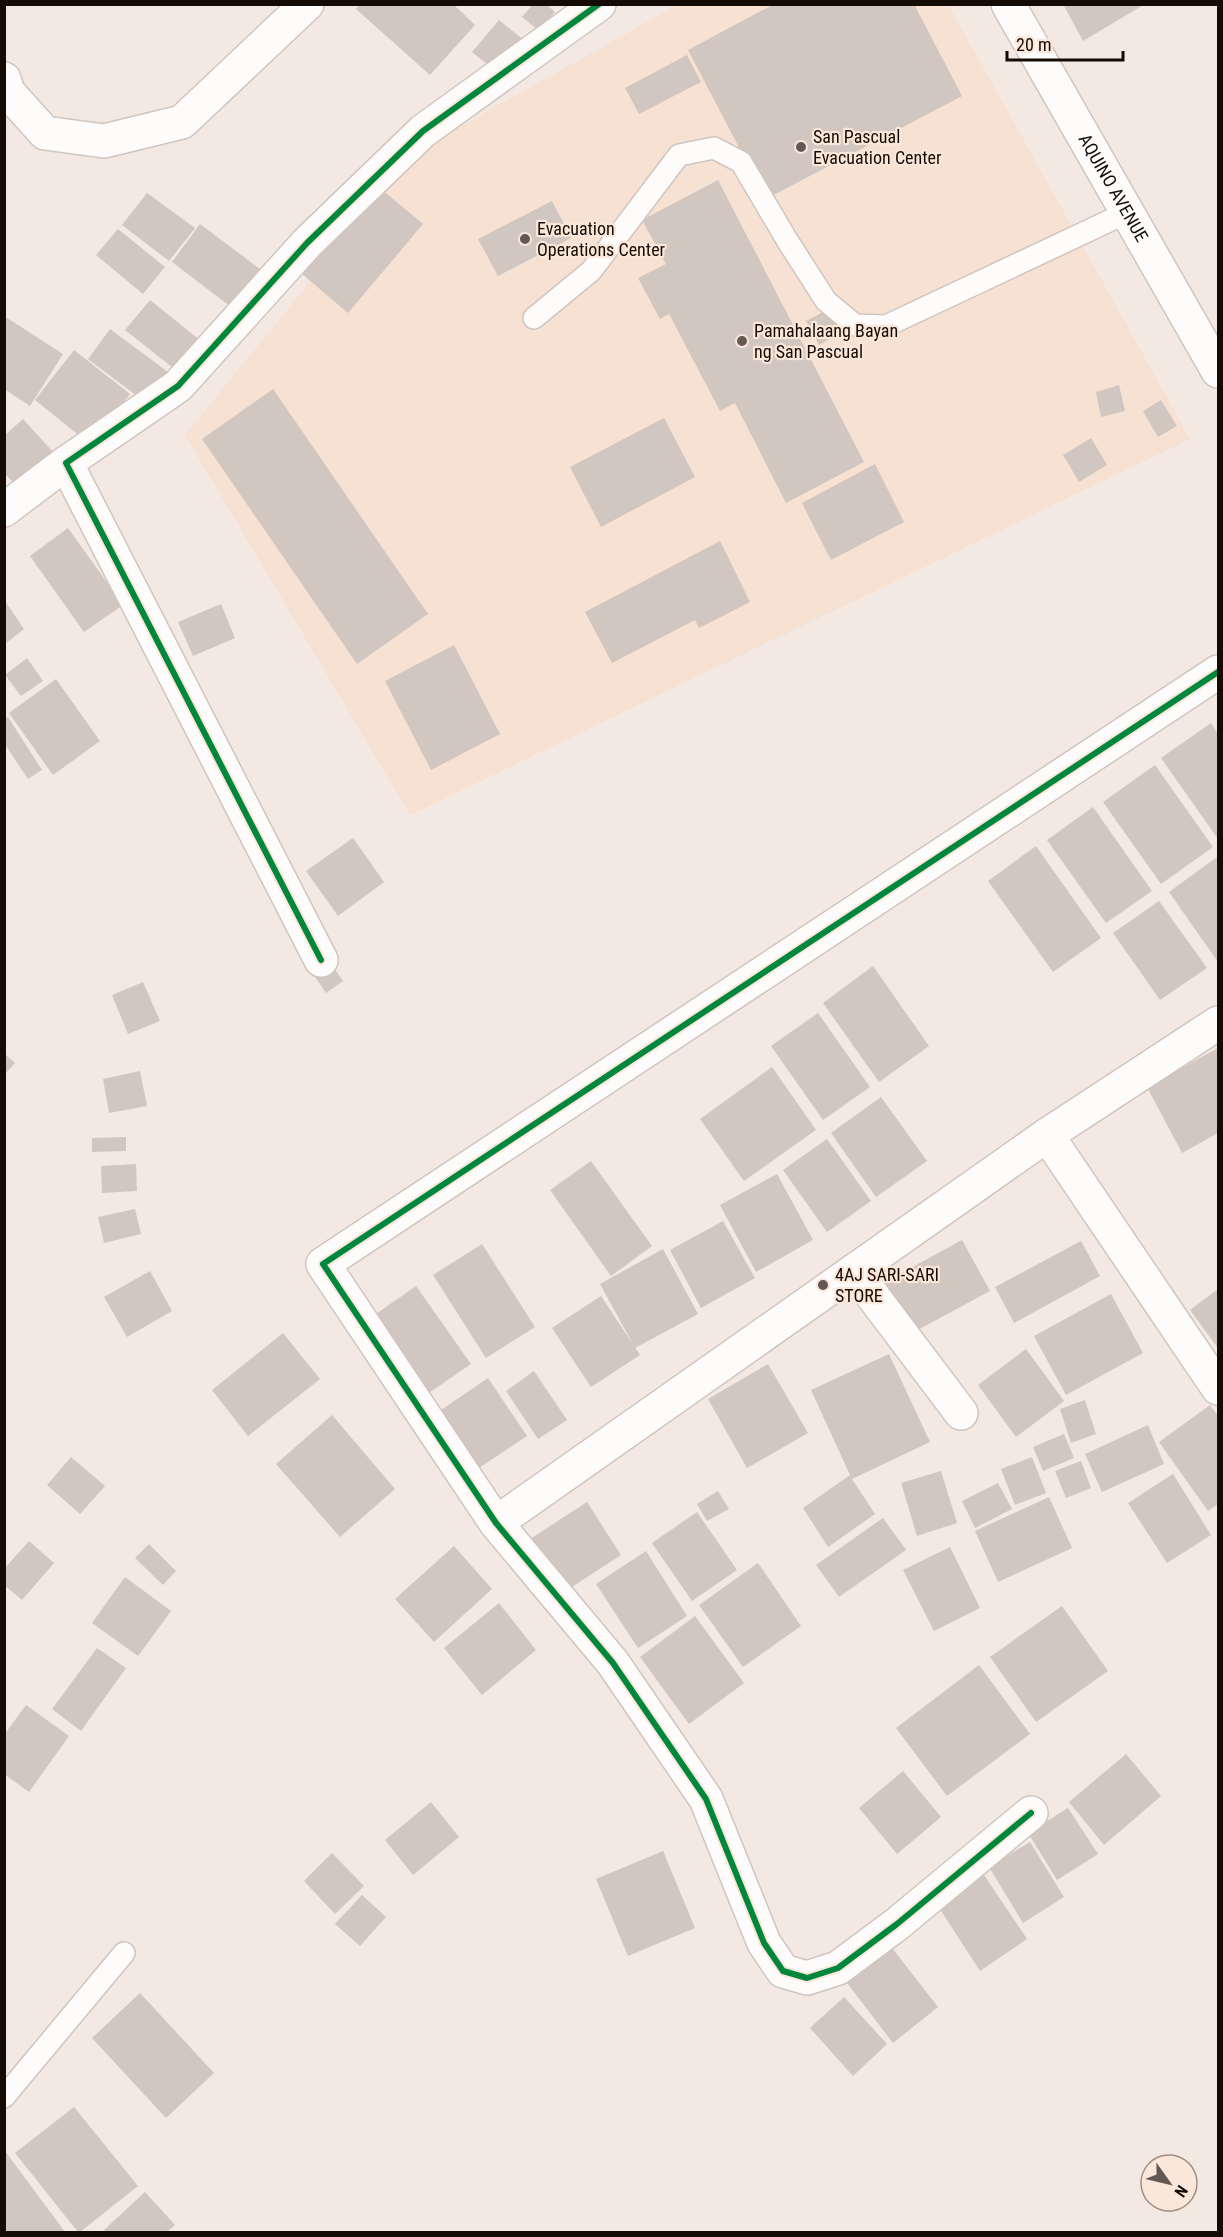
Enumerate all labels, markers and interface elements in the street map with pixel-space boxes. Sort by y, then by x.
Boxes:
scale bar [1007,24,1122,62]
text: 20 m [1016,34,1051,55]
place label: San Pascual Evacuation Center [813,126,942,168]
street label: AQUINO AVENUE [1075,130,1153,245]
marker: San Pascual Evacuation Center [794,140,808,154]
place label: Evacuation Operations Center [537,218,666,260]
marker: Evacuation Operations Center [518,232,532,246]
place label: Pamahalaang Bayan ng San Pascual [754,320,898,362]
marker: Pamahalaang Bayan ng San Pascual [735,334,749,348]
place label: 4AJ SARI-SARI STORE [835,1264,939,1306]
marker: 4AJ SARI-SARI STORE [816,1278,830,1292]
north arrow [1139,2153,1199,2213]
text: N [1170,2182,1192,2200]

